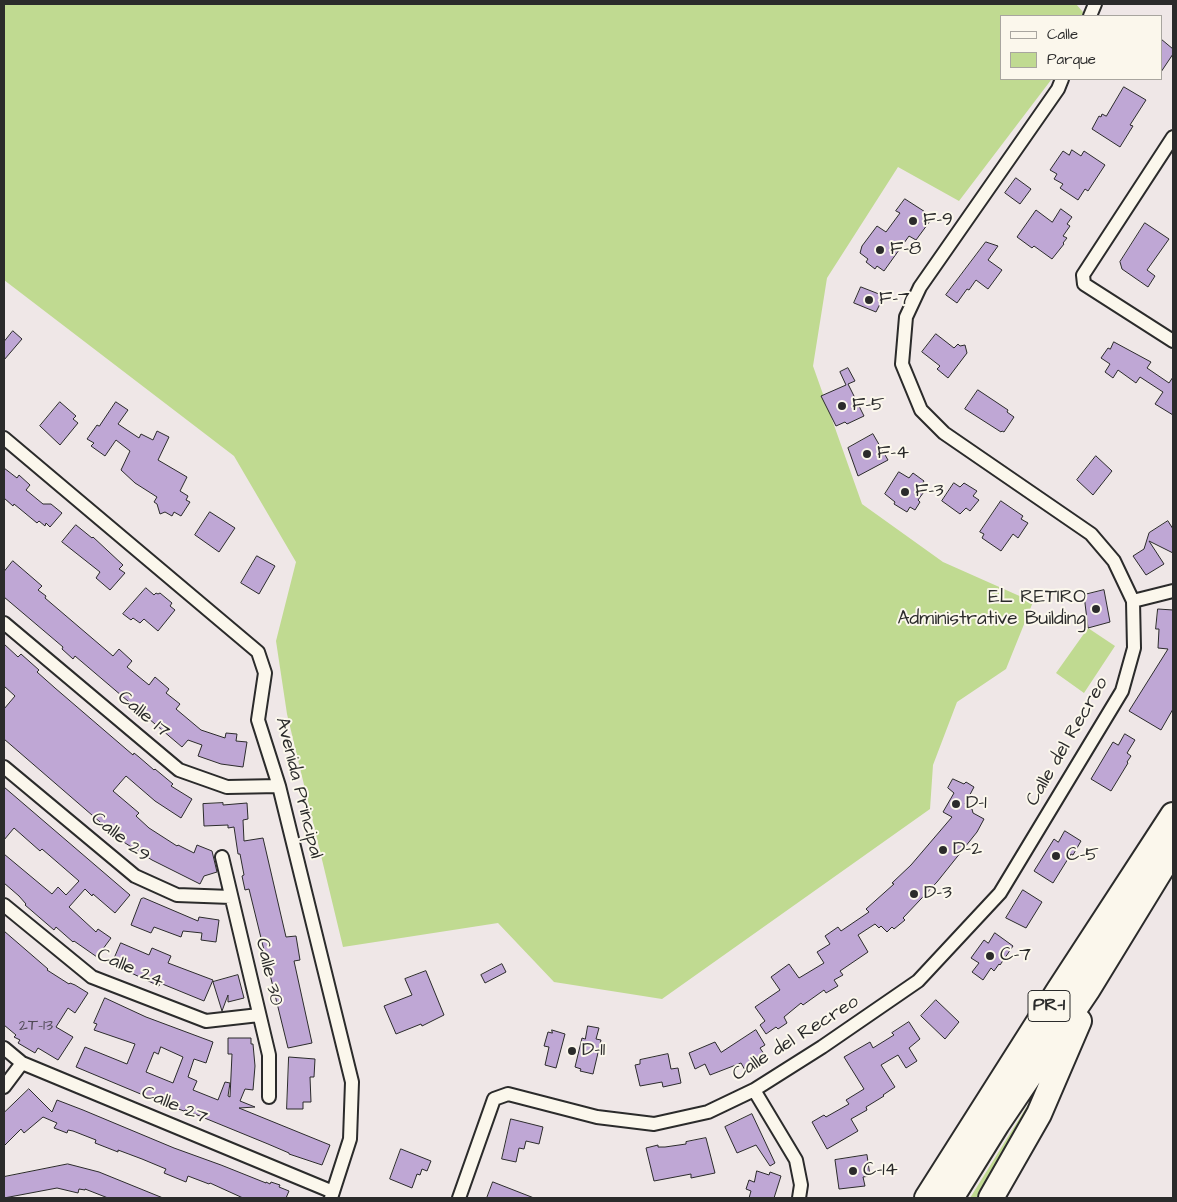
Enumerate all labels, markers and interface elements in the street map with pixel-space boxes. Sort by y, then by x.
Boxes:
legend [1000,15,1162,80]
text: Calle [1047,24,1078,45]
text: Parque [1047,49,1096,70]
place label: F-9 [923,210,953,232]
marker: F-9 [907,215,919,227]
place label: F-8 [890,239,921,261]
marker: F-8 [874,244,886,256]
place label: F-7 [879,289,910,311]
marker: F-7 [863,294,875,306]
place label: F-5 [852,395,885,417]
marker: F-5 [836,400,848,412]
place label: F-4 [877,443,909,465]
marker: F-4 [861,448,873,460]
place label: F-3 [915,481,944,503]
marker: F-3 [899,486,911,498]
place label: EL RETIRO Administrative Building [897,587,1086,631]
marker: EL RETIRO Administrative Building [1090,603,1102,615]
street label: Calle del Recreo [1022,674,1114,810]
street label: Calle 17 [112,687,174,743]
street label: Avenida Principal [269,715,327,861]
place label: D-1 [966,793,987,815]
marker: D-1 [950,798,962,810]
street label: Calle 29 [86,808,154,868]
place label: D-2 [953,839,982,861]
marker: D-2 [937,844,949,856]
place label: C-5 [1066,845,1099,867]
marker: C-5 [1050,850,1062,862]
place label: D-3 [924,883,952,905]
marker: D-3 [908,888,920,900]
street label: Calle 30 [249,936,287,1008]
street label: Calle 24 [93,944,167,994]
place label: C-7 [1000,945,1031,967]
marker: C-7 [984,950,996,962]
road number: PR-1 [1028,990,1070,1021]
street label: Calle del Recreo [729,991,863,1087]
house number: 2T-13 [19,1017,53,1037]
place label: D-11 [582,1040,605,1062]
marker: D-11 [566,1045,578,1057]
street label: Calle 27 [138,1082,210,1130]
place label: C-14 [863,1160,898,1182]
marker: C-14 [847,1165,859,1177]

